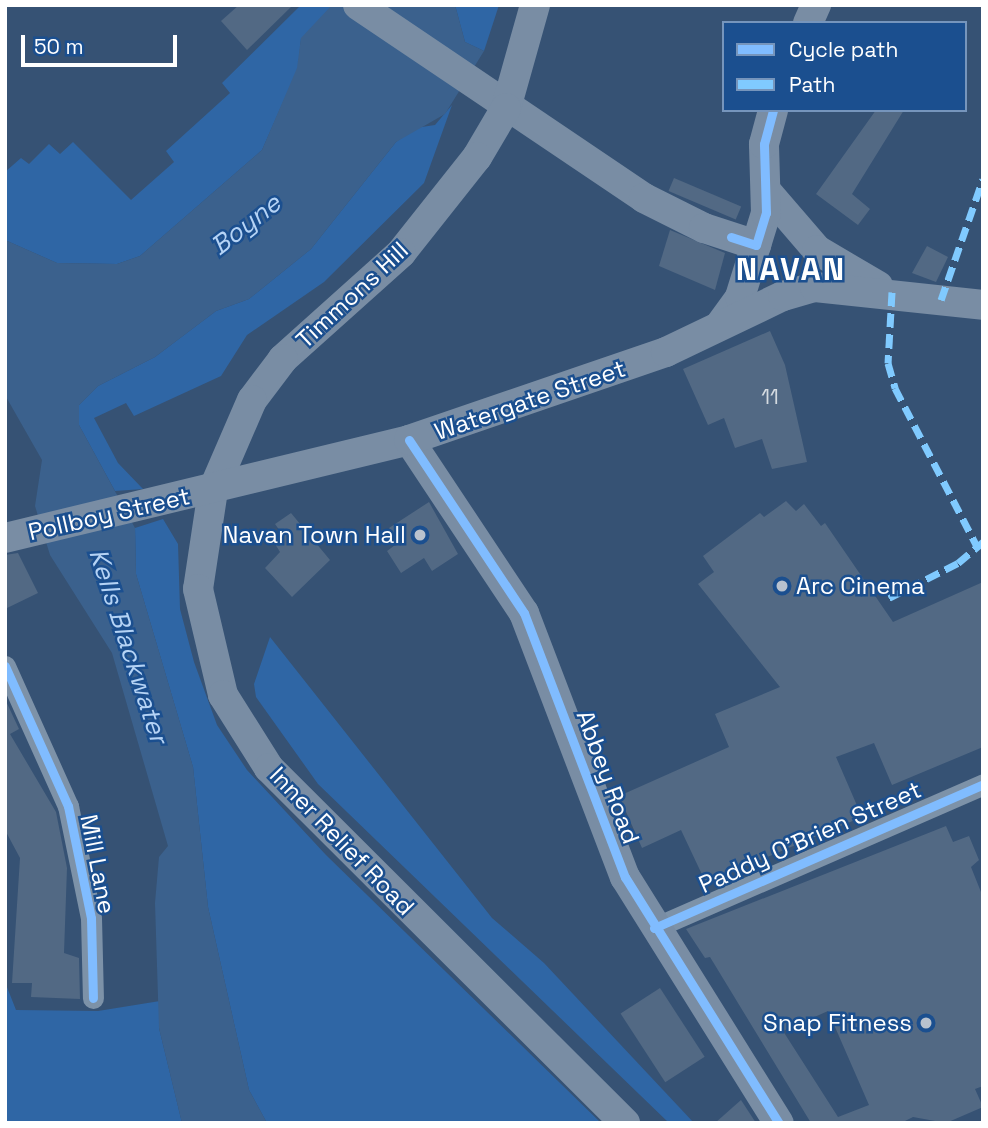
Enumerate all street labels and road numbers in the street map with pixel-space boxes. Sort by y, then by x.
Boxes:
street label: Timmons Hill [290,236,414,354]
street label: Watergate Street [431,354,629,446]
street label: Pollboy Street [25,481,193,547]
street label: Abbey Road [571,706,645,848]
street label: Inner Relief Road [264,761,420,921]
street label: Paddy O'Brien Street [694,775,926,899]
street label: Mill Lane [74,812,122,916]

